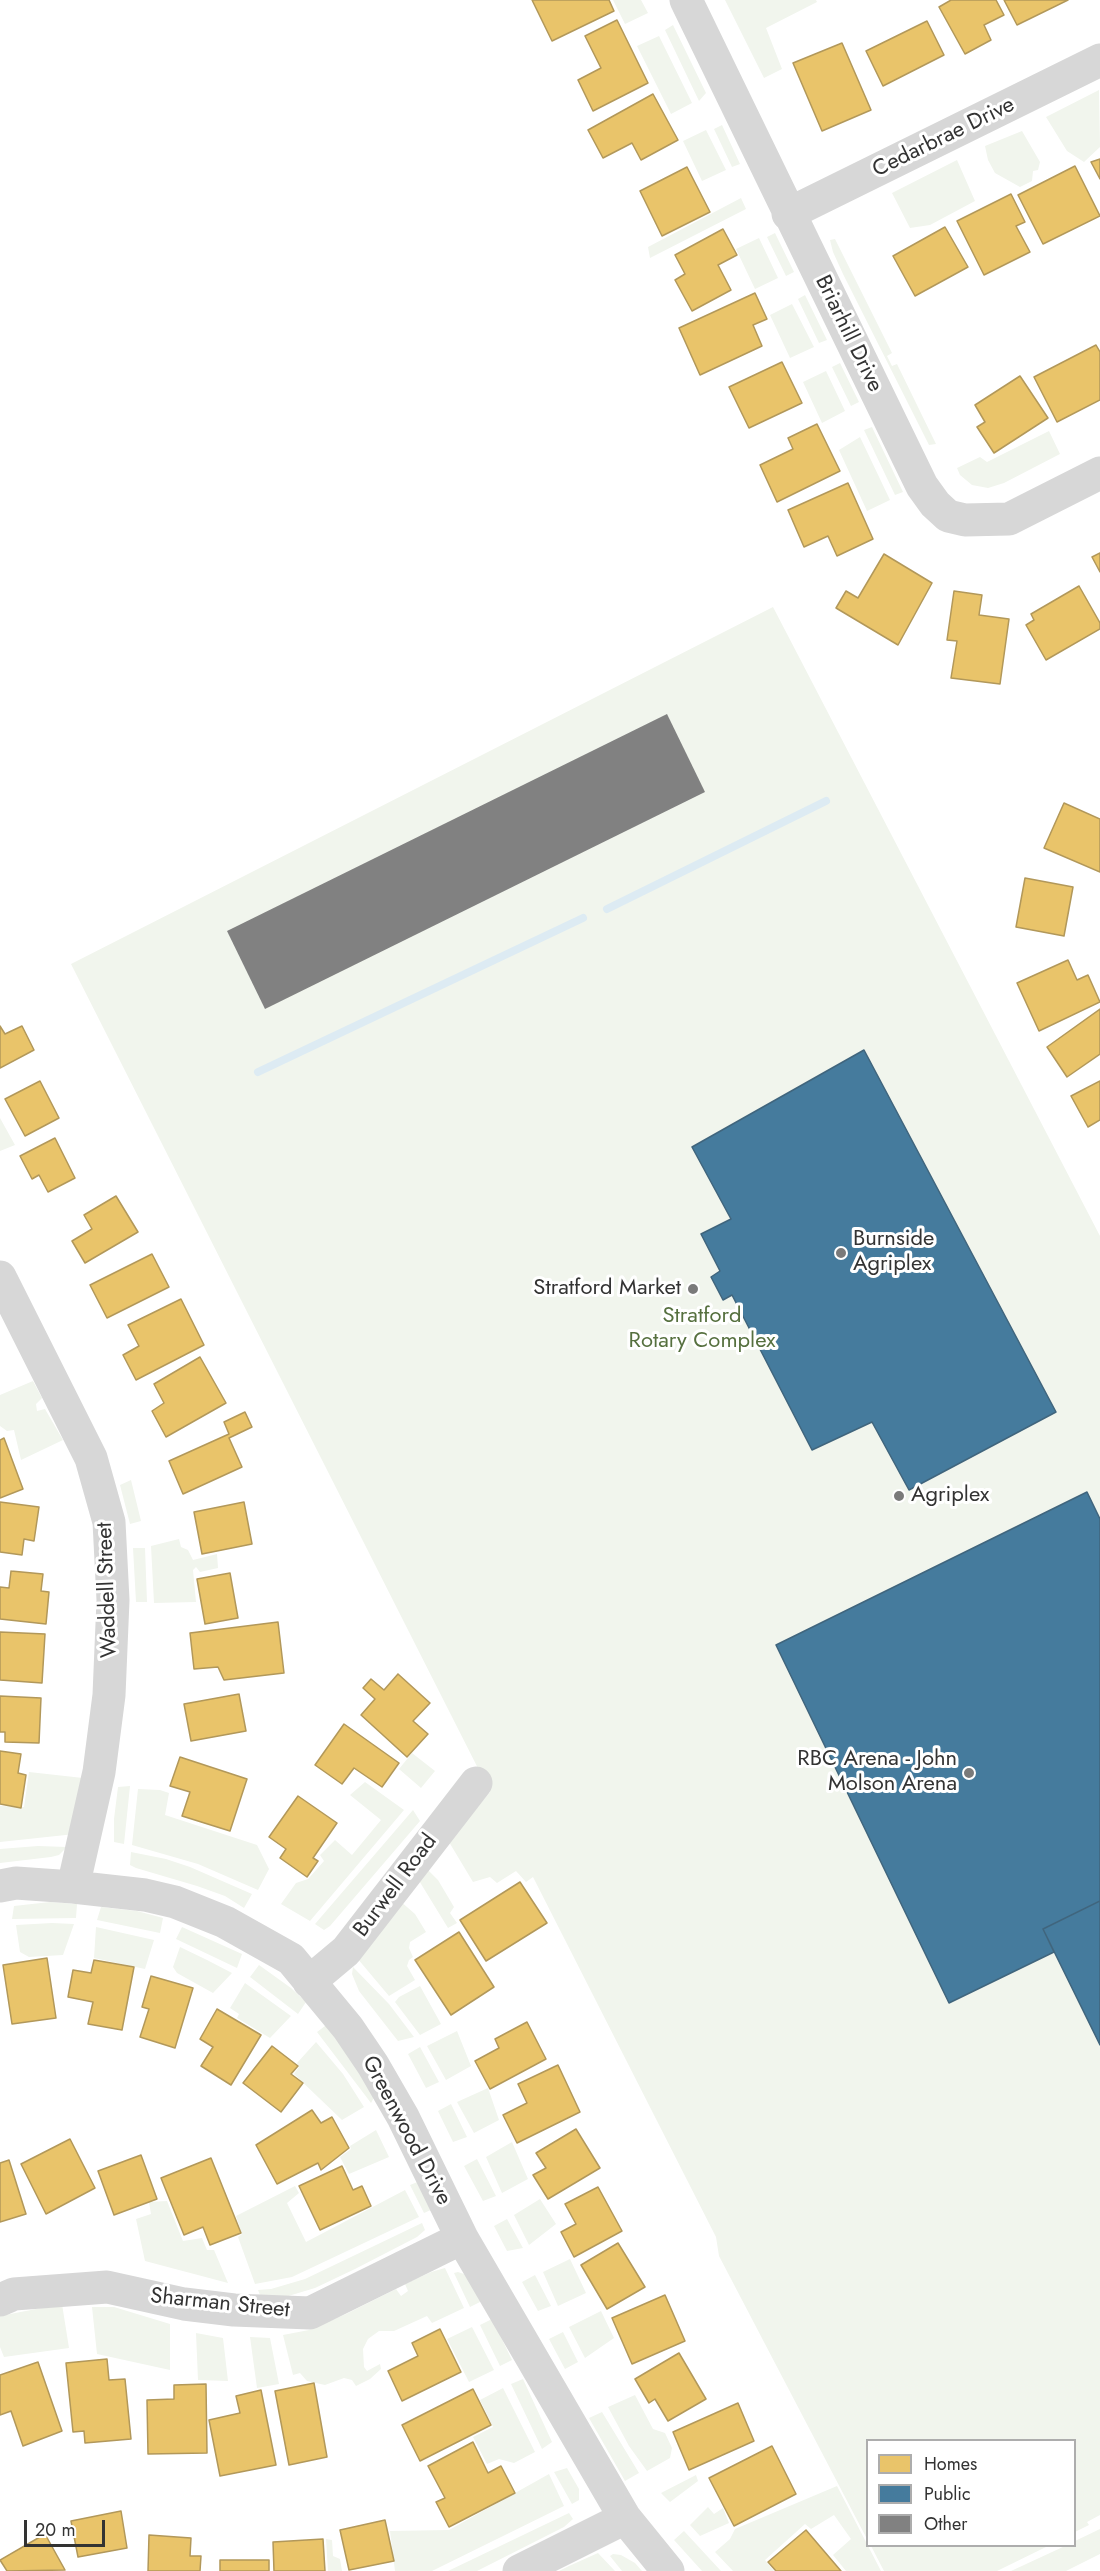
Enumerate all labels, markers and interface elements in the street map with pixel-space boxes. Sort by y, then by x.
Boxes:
street label: Cedarbrae Drive [869,92,1019,184]
street label: Briarhill Drive [808,271,888,397]
place label: Burnside Agriplex [853,1227,934,1278]
marker: Burnside Agriplex [834,1246,848,1260]
place label: Stratford Market [533,1276,681,1302]
marker: Stratford Market [686,1282,700,1296]
park label: Stratford Rotary Complex [629,1304,775,1356]
place label: Agriplex [911,1483,989,1509]
marker: Agriplex [892,1489,906,1503]
street label: Waddell Street [92,1522,124,1658]
place label: RBC Arena - John Molson Arena [797,1747,957,1798]
marker: RBC Arena - John Molson Arena [962,1766,976,1780]
street label: Burwell Road [349,1829,443,1943]
street label: Greenwood Drive [356,2052,456,2210]
street label: Sharman Street [149,2284,291,2324]
legend [866,2439,1076,2547]
text: Homes [924,2451,977,2477]
text: Public [924,2481,971,2507]
scale bar [27,2508,108,2546]
text: Other [924,2511,967,2537]
text: 20 m [35,2517,75,2543]

